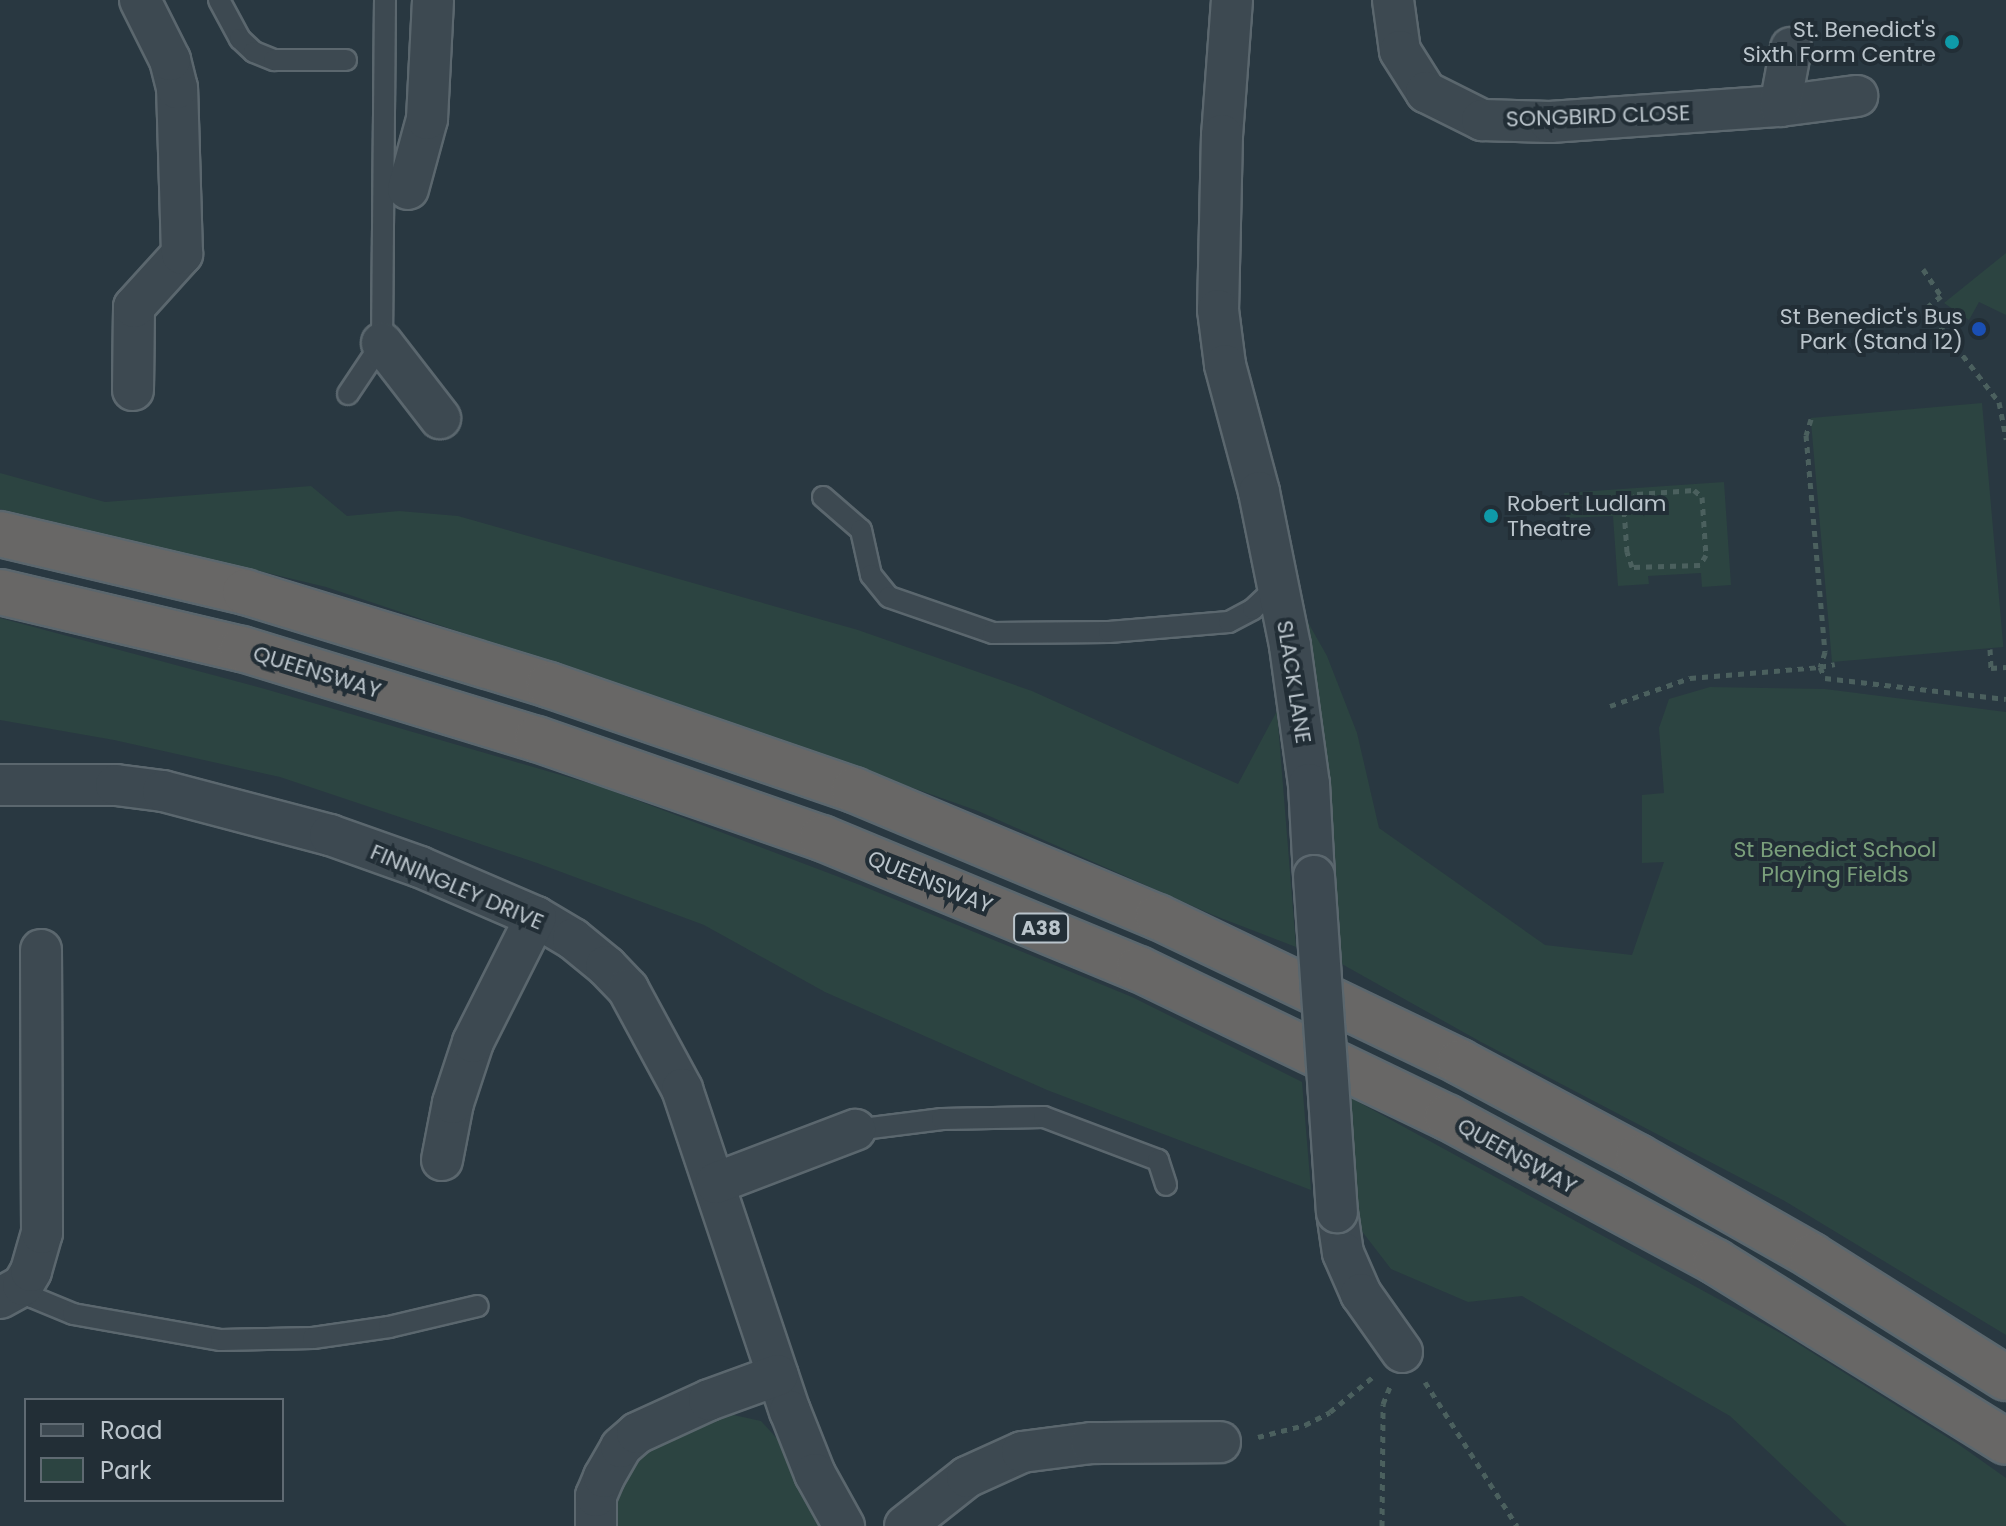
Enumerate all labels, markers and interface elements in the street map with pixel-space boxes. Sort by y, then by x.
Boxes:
place label: St. Benedict's Sixth Form Centre [1743,16,1936,68]
marker: St. Benedict's Sixth Form Centre [1943,33,1961,51]
street label: SONGBIRD CLOSE [1505,100,1691,132]
place label: St Benedict's Bus Park (Stand 12) [1780,303,1963,354]
marker: St Benedict's Bus Park (Stand 12) [1970,320,1988,338]
place label: Robert Ludlam Theatre [1507,490,1666,542]
marker: Robert Ludlam Theatre [1482,507,1500,525]
street label: SLACK LANE [1271,619,1317,745]
street label: QUEENSWAY [250,640,384,704]
park label: St Benedict School Playing Fields [1733,836,1937,888]
street label: FINNINGLEY DRIVE [366,839,548,935]
street label: QUEENSWAY [864,845,996,919]
road number: A38 [1013,912,1069,944]
street label: QUEENSWAY [1453,1112,1581,1200]
legend [24,1398,284,1502]
text: Road [100,1414,162,1447]
text: Park [100,1454,151,1487]

